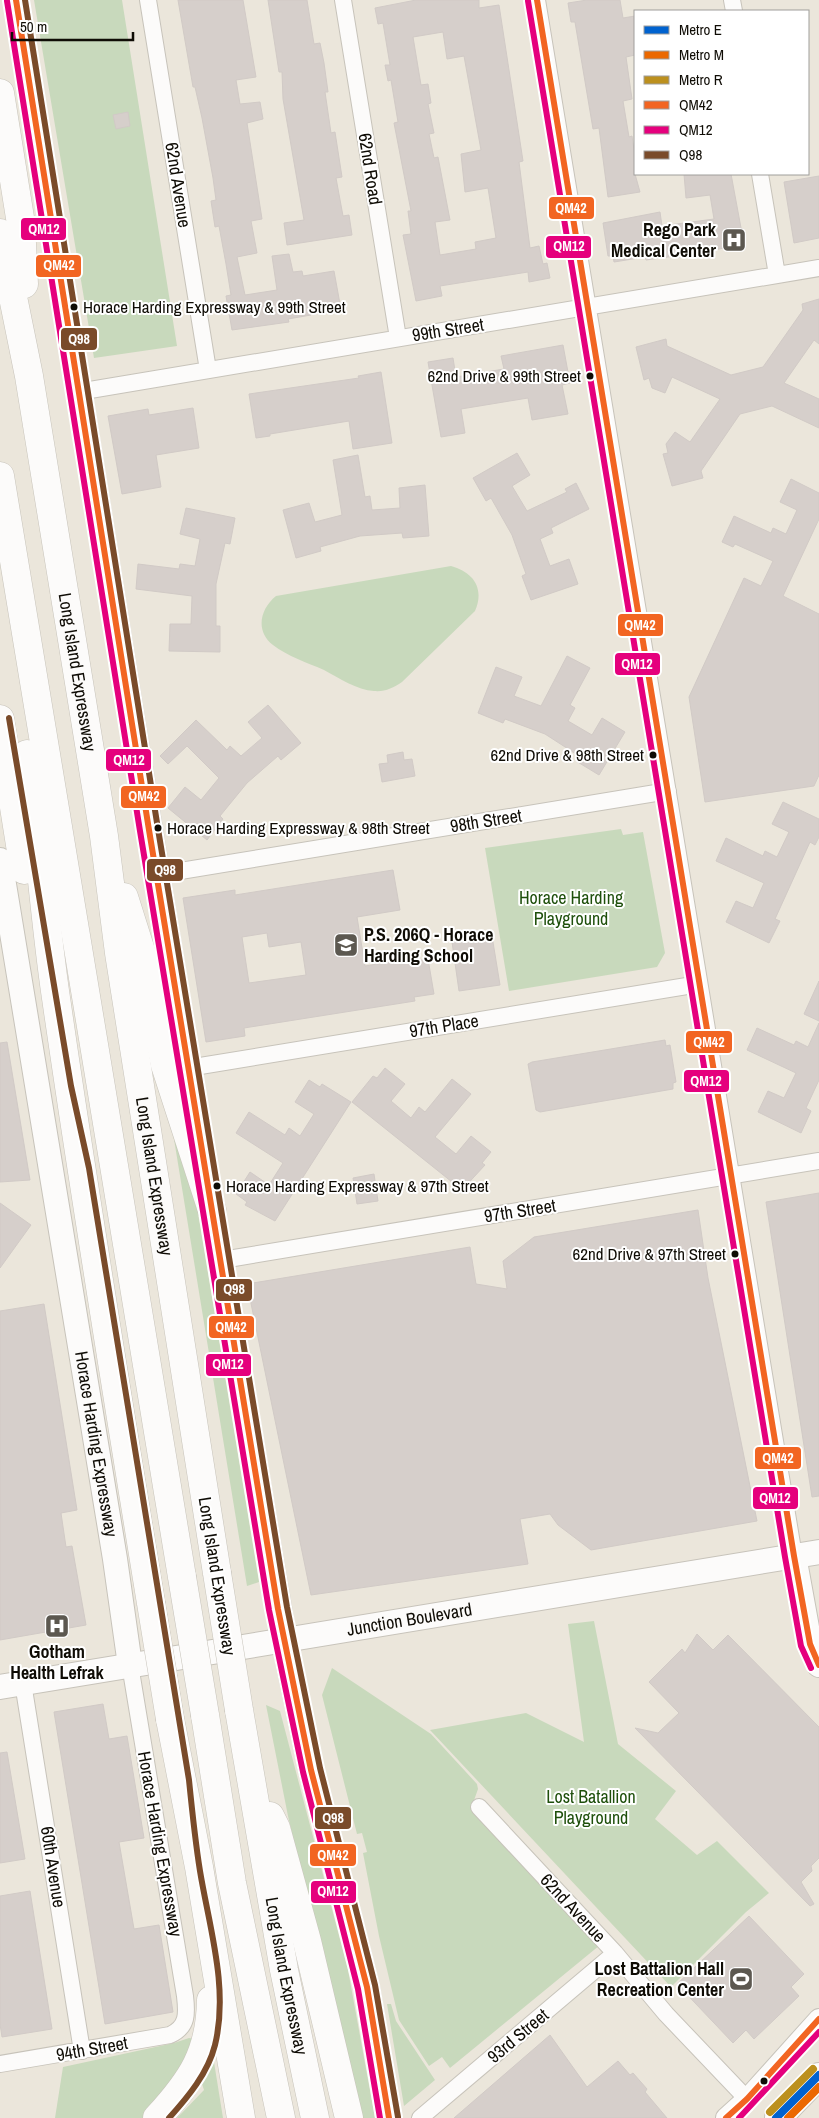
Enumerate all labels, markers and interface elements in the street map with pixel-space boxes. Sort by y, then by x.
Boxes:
scale bar [12,10,134,42]
legend [634,10,809,175]
text: 50 m [20,16,47,37]
text: Metro E [679,19,722,40]
text: Metro M [679,44,724,65]
text: Metro R [679,69,723,90]
text: QM42 [679,94,713,115]
text: QM12 [679,119,713,140]
street label: 62nd Road [352,131,388,207]
street label: 62nd Avenue [159,141,198,229]
text: Q98 [679,144,702,165]
line badge: QM42 [548,196,595,220]
text: QM42 [555,199,587,217]
line badge: QM12 [20,217,67,241]
place label: Rego Park Medical Center [611,217,717,263]
text: QM12 [28,220,60,238]
hospital icon: Rego Park Medical Center [721,227,747,253]
line badge: QM12 [545,235,592,259]
text: QM12 [553,237,585,255]
line badge: QM42 [35,254,82,278]
text: QM42 [43,256,75,274]
place label: Horace Harding Expressway & 99th Street [83,295,346,318]
marker: Horace Harding Expressway & 99th Street [69,302,79,312]
street label: 99th Street [410,312,486,348]
line badge: Q98 [60,327,98,351]
text: Q98 [68,330,90,348]
place label: 62nd Drive & 99th Street [428,364,581,387]
marker: 62nd Drive & 99th Street [585,371,595,381]
street label: Long Island Expressway [53,591,103,754]
line badge: QM42 [617,613,664,637]
text: QM42 [624,616,656,634]
line badge: QM12 [614,652,661,676]
text: QM12 [621,655,653,673]
place label: 62nd Drive & 98th Street [491,743,644,766]
line badge: QM12 [105,748,152,772]
marker: 62nd Drive & 98th Street [648,750,658,760]
text: QM12 [113,751,145,769]
line badge: QM42 [120,785,167,809]
text: QM42 [128,787,160,805]
street label: 98th Street [448,803,524,839]
place label: Horace Harding Expressway & 98th Street [167,816,430,839]
marker: Horace Harding Expressway & 98th Street [153,823,163,833]
line badge: Q98 [146,858,184,882]
text: Q98 [154,861,176,879]
park label: Horace Harding Playground [519,885,624,931]
place label: P.S. 206Q - Horace Harding School [364,922,493,968]
school or university icon: P.S. 206Q - Horace Harding School [333,932,359,958]
street label: 97th Place [408,1008,480,1043]
line badge: QM42 [685,1030,733,1054]
text: QM42 [693,1033,725,1051]
line badge: QM12 [683,1069,730,1093]
text: QM12 [690,1072,722,1090]
street label: Long Island Expressway [130,1095,180,1258]
place label: Horace Harding Expressway & 97th Street [226,1174,489,1197]
marker: Horace Harding Expressway & 97th Street [212,1181,222,1191]
street label: 97th Street [482,1193,558,1229]
place label: 62nd Drive & 97th Street [573,1242,726,1265]
marker: 62nd Drive & 97th Street [730,1249,740,1259]
line badge: Q98 [215,1278,253,1302]
text: Q98 [223,1280,245,1298]
line badge: QM42 [208,1315,255,1339]
text: QM42 [215,1318,247,1336]
street label: Horace Harding Expressway [69,1349,124,1539]
line badge: QM12 [205,1353,252,1377]
text: QM12 [212,1355,244,1373]
line badge: QM42 [754,1446,802,1470]
text: QM42 [762,1449,794,1467]
line badge: QM12 [752,1486,799,1510]
text: QM12 [759,1489,791,1507]
street label: Long Island Expressway [193,1495,242,1657]
street label: Junction Boulevard [345,1596,474,1642]
hospital icon: Gotham Health Lefrak [44,1613,70,1639]
place label: Gotham Health Lefrak [10,1639,105,1685]
street label: Horace Harding Expressway [132,1749,189,1939]
park label: Lost Batallion Playground [546,1784,636,1830]
line badge: Q98 [314,1806,352,1830]
text: Q98 [322,1809,344,1827]
street label: 60th Avenue [35,1825,72,1909]
line badge: QM42 [309,1843,357,1867]
text: QM42 [317,1846,349,1864]
street label: 62nd Avenue [535,1868,612,1948]
line badge: QM12 [310,1880,357,1904]
text: QM12 [317,1882,349,1900]
street label: Long Island Expressway [260,1895,315,2057]
place label: Lost Battalion Hall Recreation Center [594,1956,724,2002]
sports icon: Lost Battalion Hall Recreation Center [728,1966,754,1992]
street label: 93rd Street [482,2003,554,2069]
street label: 94th Street [54,2030,130,2067]
unlabelled marker [759,2076,769,2086]

